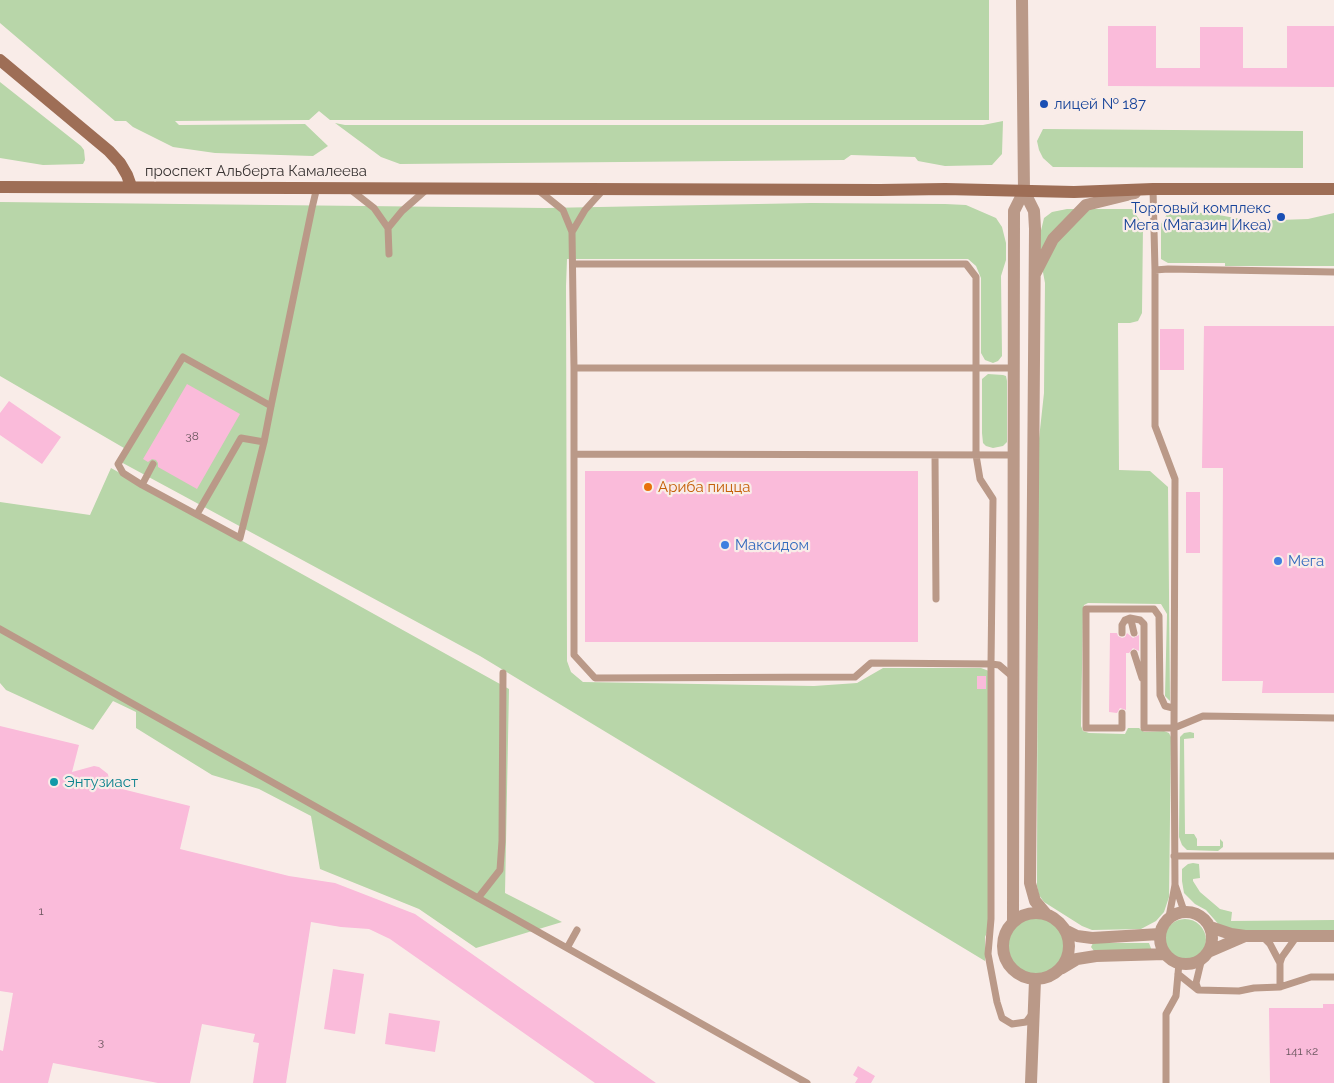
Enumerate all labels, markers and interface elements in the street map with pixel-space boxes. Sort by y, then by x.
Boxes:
place label: лицей № 187 [1054,95,1146,113]
marker: лицей № 187 [1038,98,1050,110]
street label: проспект Альберта Камалеева [145,162,367,180]
place label: Торговый комплекс Мега (Магазин Икеа) [1123,199,1271,234]
marker: Торговый комплекс Мега (Магазин Икеа) [1275,211,1287,223]
house number: 38 [185,429,199,443]
place label: Ариба пицца [658,478,750,496]
marker: Ариба пицца [642,481,654,493]
place label: Максидом [735,536,809,554]
marker: Максидом [719,539,731,551]
place label: Мега [1288,552,1324,570]
marker: Мега [1272,555,1284,567]
place label: Энтузиаст [64,773,138,791]
marker: Энтузиаст [48,776,60,788]
house number: 1 [38,904,44,918]
house number: 3 [98,1035,104,1049]
house number: 141 к2 [1286,1044,1318,1058]

